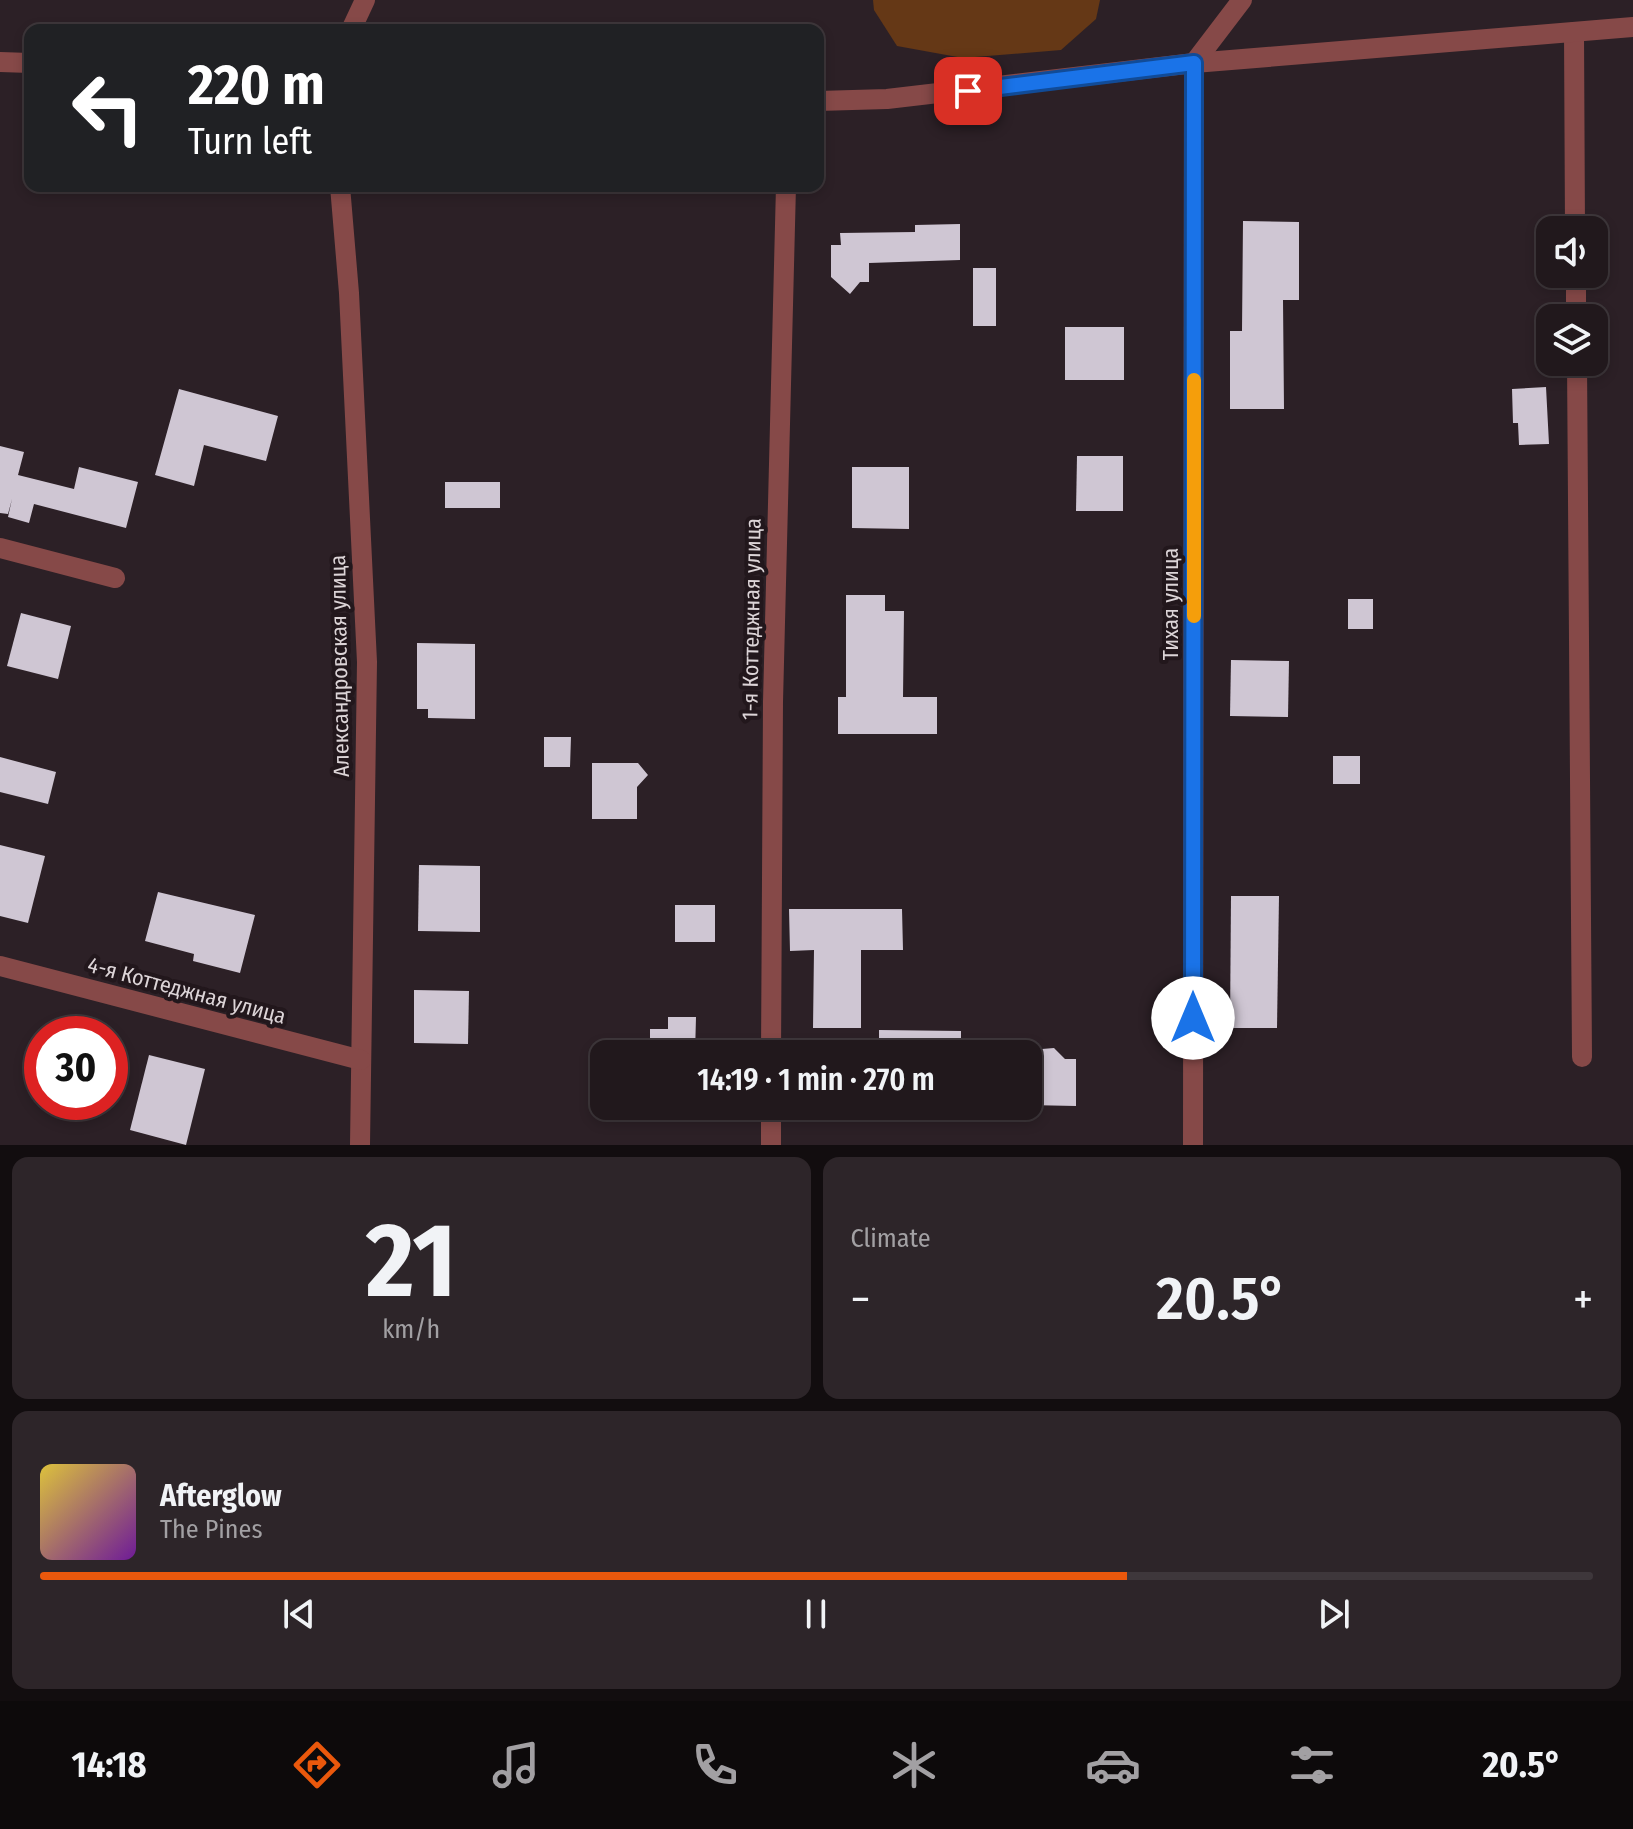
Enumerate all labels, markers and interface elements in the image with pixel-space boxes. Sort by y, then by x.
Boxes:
text: 220 m [188,52,325,119]
icon: left [56,56,160,160]
pin [934,57,1002,125]
icon: arrive [946,69,990,113]
text: Turn left [188,120,312,164]
map controls [1536,216,1608,376]
button: sound [1536,216,1608,288]
button: layers [1536,304,1608,376]
street label: 1-я Коттеджная улица [736,518,767,720]
street label: Тихая улица [1157,548,1184,660]
street label: Александровская улица [324,555,355,777]
street label: 4-я Коттеджная улица [85,951,289,1030]
position arrow [1151,976,1235,1060]
speed limit sign: 30 [24,1016,128,1120]
text: 14:19 · 1 min · 270 m [697,1062,935,1098]
text: 21 [366,1199,456,1324]
text: Climate [851,1223,931,1254]
text: 20.5° [1156,1263,1287,1335]
text: − [851,1273,870,1326]
text: + [1573,1273,1593,1326]
text: km/h [382,1314,440,1345]
text: Afterglow [160,1478,282,1514]
text: The Pines [160,1514,263,1545]
icon: previous [277,1592,321,1636]
icon: pause [794,1592,838,1636]
icon: next [1312,1592,1356,1636]
icon: directions [289,1737,345,1793]
icon: music [488,1737,544,1793]
icon: phone [687,1737,743,1793]
icon: climate [886,1737,942,1793]
icon: car [1085,1737,1141,1793]
icon: filters [1284,1737,1340,1793]
text: 14:18 [71,1743,146,1787]
text: 20.5° [1482,1743,1562,1787]

